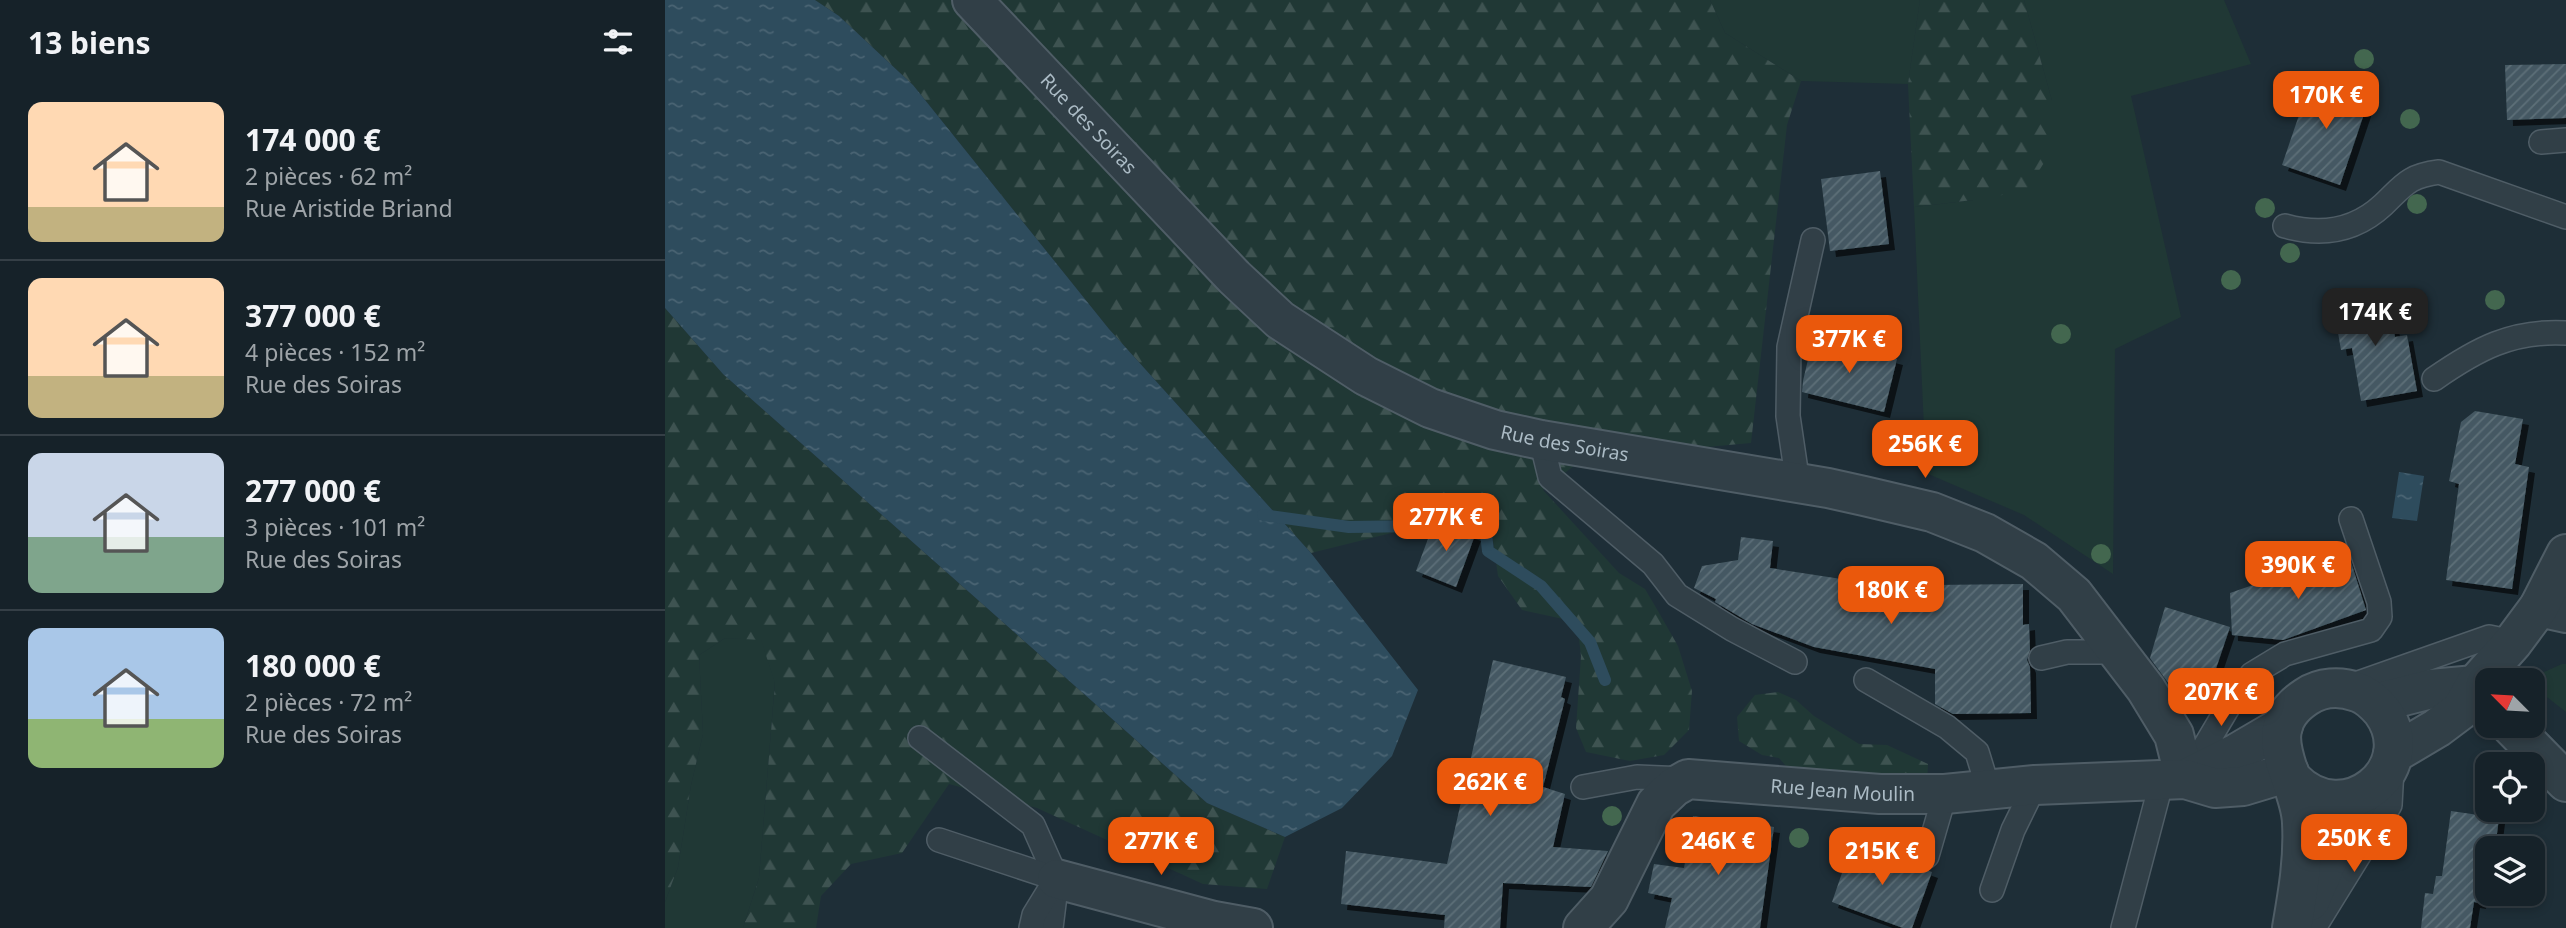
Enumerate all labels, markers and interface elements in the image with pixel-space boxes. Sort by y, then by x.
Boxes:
text: 13 biens [28,22,151,63]
icon: filters [599,23,637,61]
street label: Rue des Soiras [1035,67,1143,180]
pin: 170K € [2269,72,2383,131]
text: 170K € [2289,78,2363,110]
text: 174 000 € [245,119,381,160]
icon: home [84,130,168,214]
text: 2 pièces · 62 m² [245,160,412,192]
text: Rue Aristide Briand [245,192,453,224]
pin: 174K € [2318,288,2432,348]
text: 377 000 € [245,295,381,336]
text: 174K € [2338,295,2412,327]
icon: home [84,306,168,390]
pin: 377K € [1792,316,1906,375]
text: 377K € [1812,322,1886,354]
text: 4 pièces · 152 m² [245,336,425,368]
text: Rue des Soiras [245,368,402,400]
street label: Rue des Soiras [1498,419,1631,467]
pin: 256K € [1868,420,1982,480]
text: 256K € [1888,427,1962,459]
text: 277 000 € [245,470,381,511]
icon: home [84,481,168,565]
pin: 277K € [1389,494,1503,553]
text: 277K € [1409,500,1483,532]
text: 3 pièces · 101 m² [245,511,425,543]
pin: 390K € [2241,542,2355,601]
text: Rue des Soiras [245,543,402,575]
text: 390K € [2261,548,2335,580]
pin: 180K € [1834,566,1948,626]
text: 180K € [1854,573,1928,605]
text: 180 000 € [245,645,381,686]
icon: home [84,656,168,740]
pin: 207K € [2164,668,2278,728]
north arrow [2475,668,2545,738]
map controls [2475,668,2545,906]
text: 207K € [2184,675,2258,707]
text: 2 pièces · 72 m² [245,686,412,718]
text: Rue des Soiras [245,718,402,750]
button: locate [2475,752,2545,822]
pin: 262K € [1433,758,1547,818]
text: 262K € [1453,765,1527,797]
street label: Rue Jean Moulin [1770,772,1915,807]
pin: 250K € [2297,814,2411,874]
pin: 277K € [1104,818,1218,877]
pin: 246K € [1661,818,1775,877]
text: 250K € [2317,821,2391,853]
text: 277K € [1124,824,1198,856]
text: 246K € [1681,824,1755,856]
pin: 215K € [1825,828,1939,887]
text: 215K € [1845,834,1919,866]
button: layers [2475,836,2545,906]

